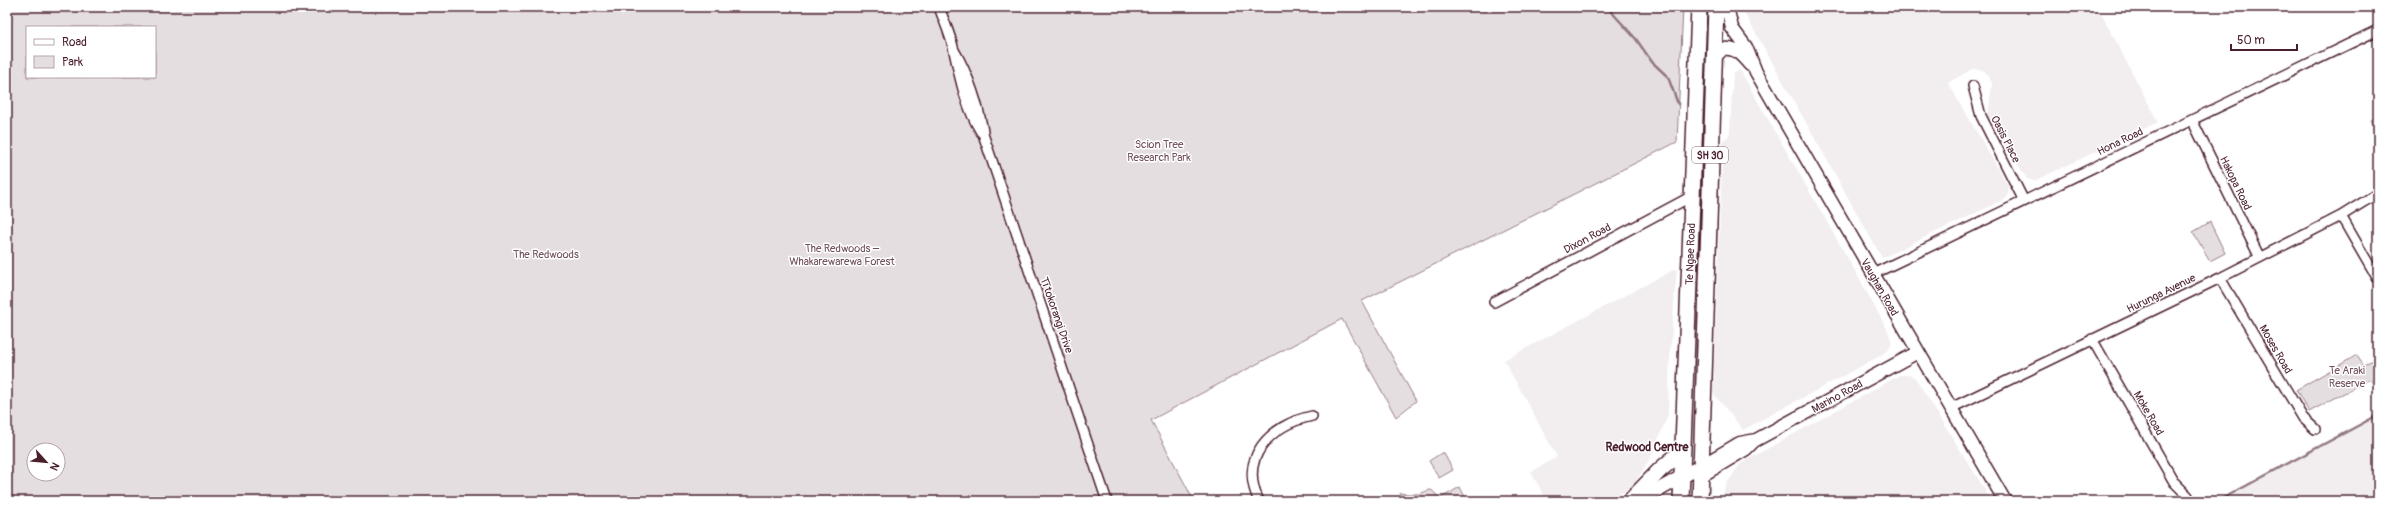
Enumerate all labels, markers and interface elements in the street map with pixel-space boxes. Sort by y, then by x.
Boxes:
legend [26,26,156,78]
scale bar [2231,26,2297,52]
text: 50 m [2237,33,2265,48]
text: Road [62,35,87,50]
text: Park [62,55,83,70]
street label: Oasis Place [1988,114,2023,165]
street label: Hona Road [2095,125,2145,158]
park label: Scion Tree Research Park [1127,138,1191,164]
road number: SH 30 [1692,147,1728,163]
street label: Hakopa Road [2217,154,2254,212]
street label: Dixon Road [1561,221,1613,256]
street label: Te Ngae Road [1683,223,1698,285]
park label: The Redwoods – Whakarewarewa Forest [789,242,895,268]
park label: The Redwoods [513,248,579,261]
street label: Vaughan Road [1858,256,1901,318]
street label: Hurunga Avenue [2125,271,2198,316]
street label: Tītokorangi Drive [1037,275,1076,355]
street label: Moses Road [2256,323,2295,376]
park label: Te Araki Reserve [2329,364,2366,390]
street label: Marino Road [1809,377,1865,416]
street label: Moke Road [2131,389,2166,438]
district label: Redwood Centre [1606,440,1689,455]
north arrow [26,442,66,482]
text: N [47,460,62,473]

